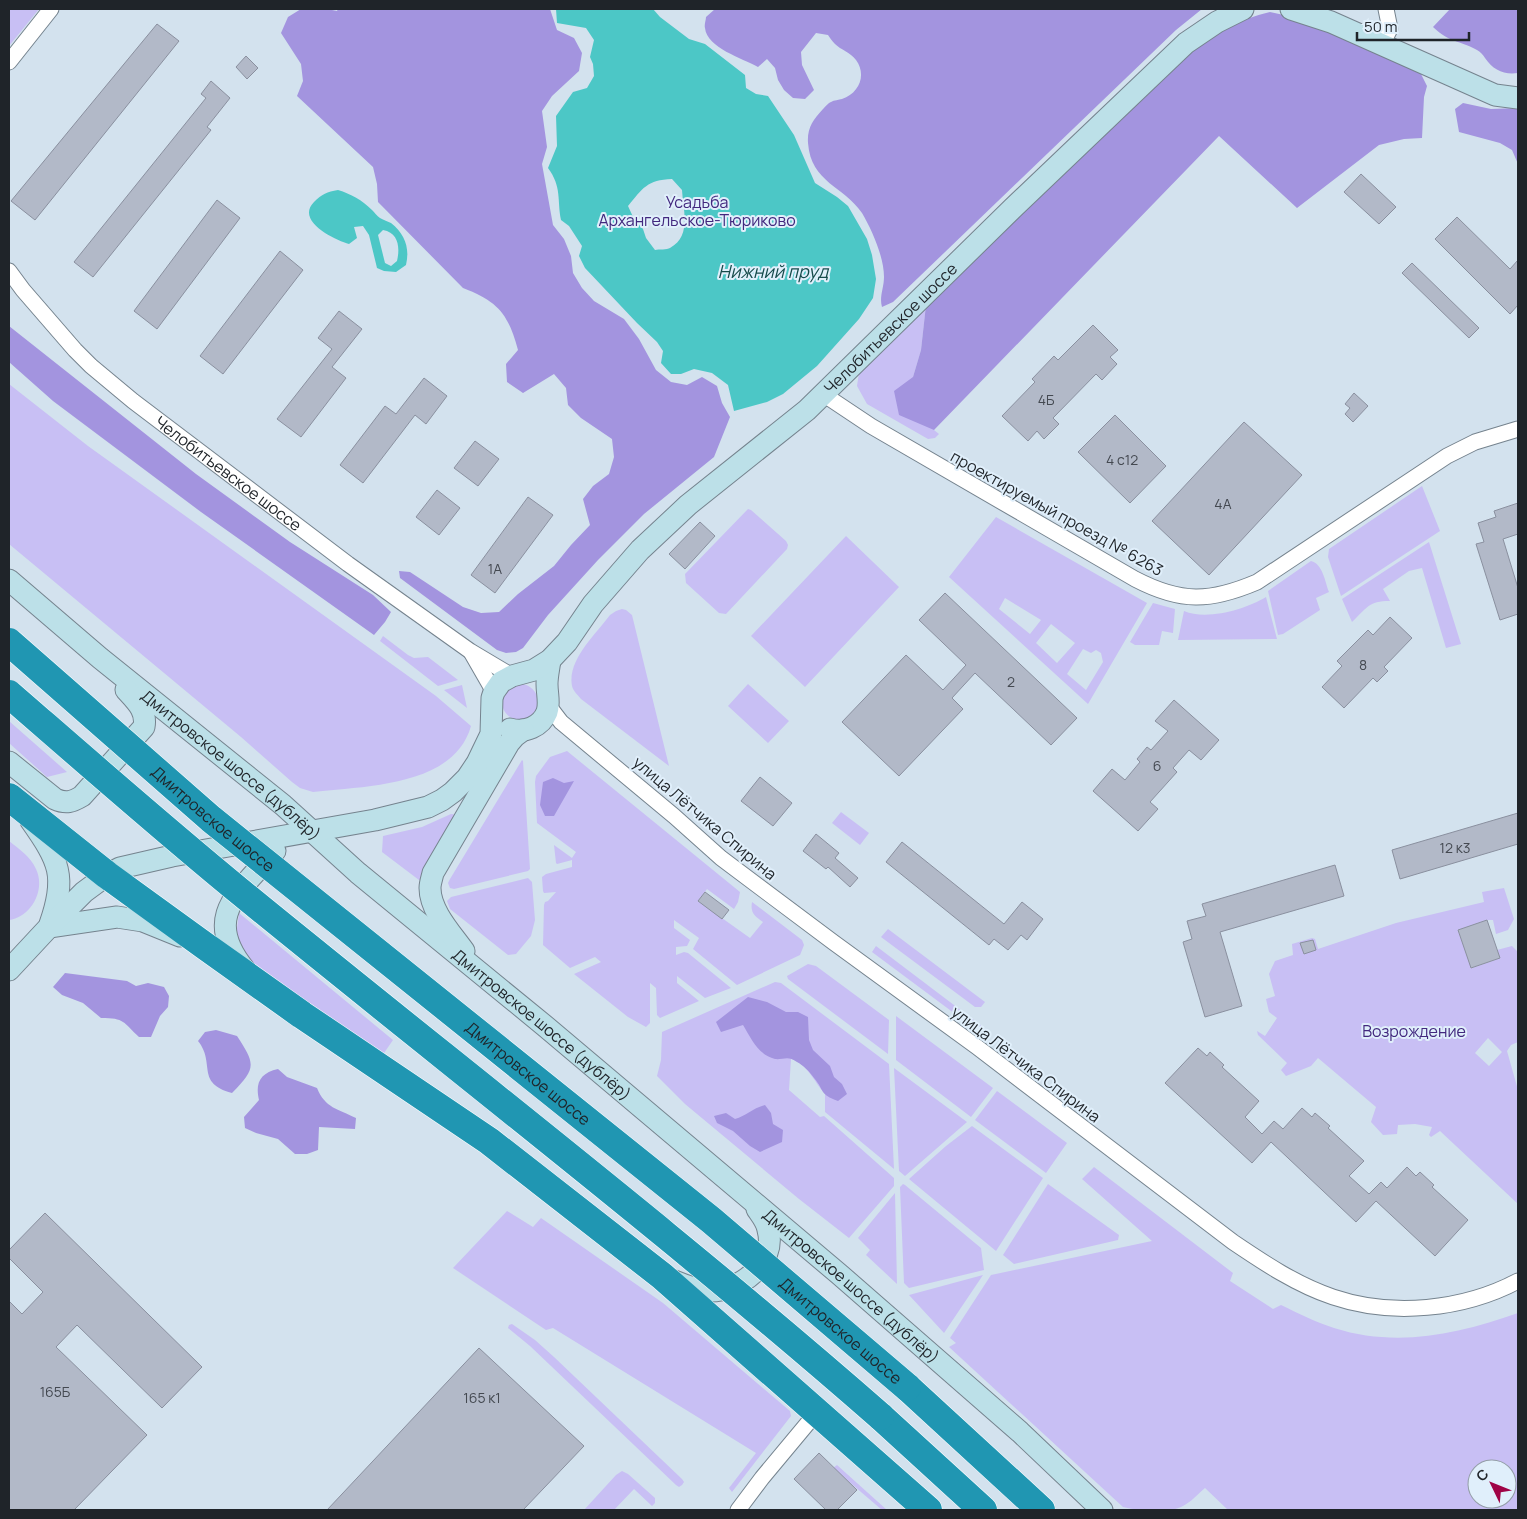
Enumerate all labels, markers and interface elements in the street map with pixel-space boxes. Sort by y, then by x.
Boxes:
scale bar [1357,10,1470,42]
text: 50 m [1364,16,1398,37]
park label: Усадьба Архангельское-Тюриково [598,191,796,231]
street label: Челобитьевское шоссе [819,258,962,399]
water label: Нижний пруд [718,259,829,283]
house number: 4Б [1038,390,1055,409]
street label: Челобитьевское шоссе [151,411,306,536]
street label: проектируемый проезд № 6263 [947,445,1167,581]
house number: 4 с12 [1106,450,1138,469]
house number: 4А [1214,494,1232,513]
house number: 1А [488,559,502,578]
house number: 8 [1359,655,1367,674]
house number: 2 [1007,672,1015,691]
street label: Дмитровское шоссе (дублёр) [136,686,324,844]
street label: улица Лётчика Спирина [628,751,782,885]
house number: 6 [1153,756,1161,775]
street label: Дмитровское шоссе [148,761,278,875]
house number: 12 к3 [1440,838,1470,857]
street label: Дмитровское шоссе (дублёр) [448,944,634,1104]
street label: улица Лётчика Спирина [947,1001,1105,1127]
street label: Дмитровское шоссе [462,1017,594,1129]
park label: Возрождение [1362,1020,1466,1042]
street label: Дмитровское шоссе (дублёр) [759,1204,943,1366]
street label: Дмитровское шоссе [775,1273,905,1387]
house number: 165Б [40,1382,71,1401]
house number: 165 к1 [463,1388,501,1407]
north arrow [1467,1459,1517,1509]
text: С [1472,1465,1493,1485]

